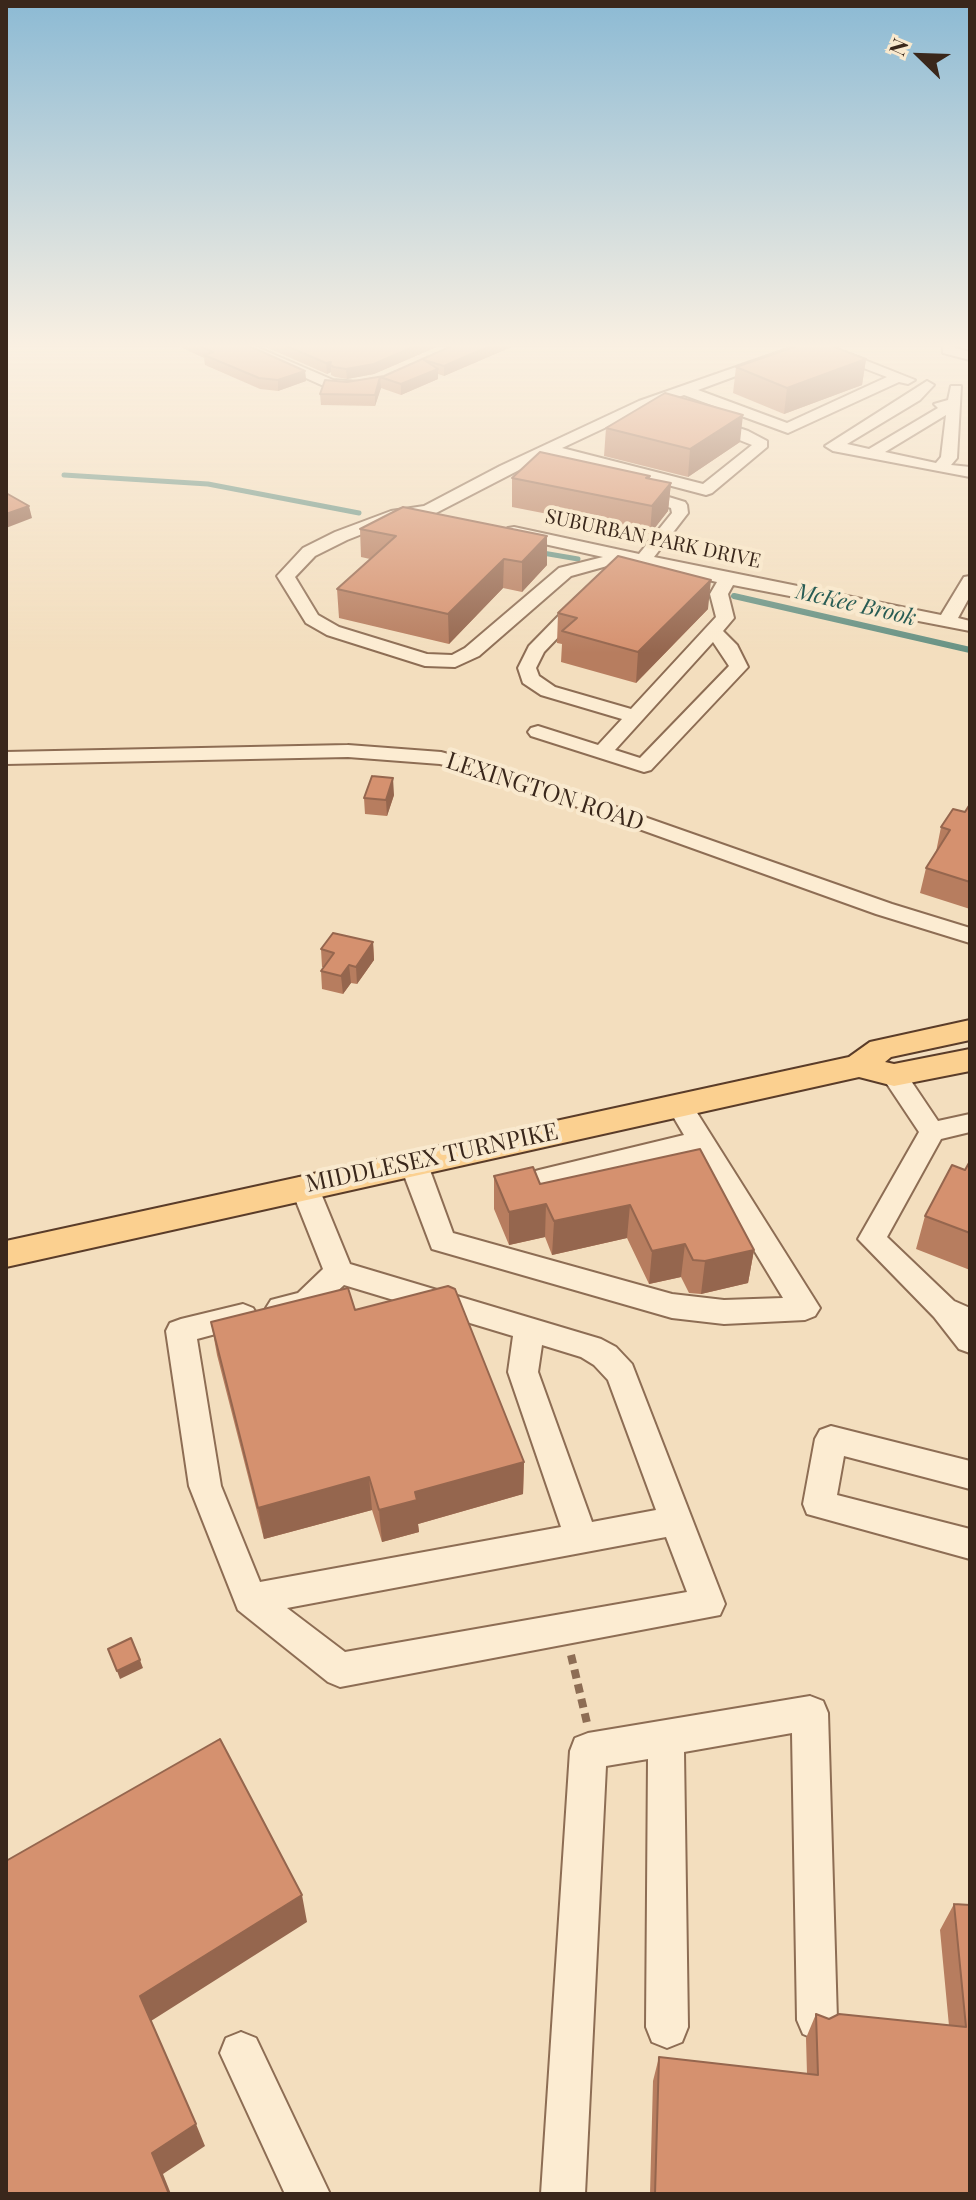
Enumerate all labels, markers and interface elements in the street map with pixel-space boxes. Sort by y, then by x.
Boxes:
north arrow [880,16,960,96]
text: N [881,33,915,60]
street label: SUBURBAN PARK DRIVE [543,504,763,574]
water label: McKee Brook [793,578,919,632]
street label: LEXINGTON ROAD [443,746,647,838]
street label: MIDDLESEX TURNPIKE [303,1117,561,1199]

